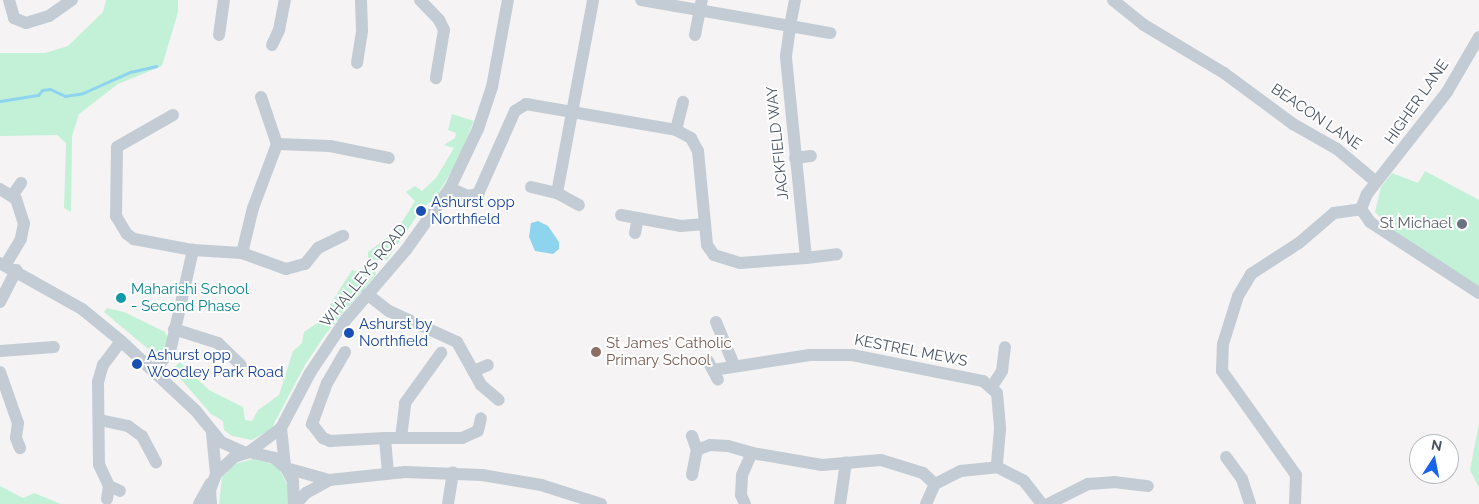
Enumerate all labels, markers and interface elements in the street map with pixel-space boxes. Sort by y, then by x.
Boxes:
street label: HIGHER LANE [1381,56,1453,148]
street label: BEACON LANE [1267,80,1365,154]
street label: JACKFIELD WAY [763,85,793,201]
place label: Ashurst opp Northfield [431,193,515,228]
marker: Ashurst opp Northfield [415,205,427,217]
place label: St Michael [1380,215,1452,233]
marker: St Michael [1456,218,1468,230]
street label: WHALLEYS ROAD [317,221,411,331]
place label: Maharishi School - Second Phase [131,280,249,315]
marker: Maharishi School - Second Phase [115,292,127,304]
place label: Ashurst by Northfield [359,315,432,350]
marker: Ashurst by Northfield [343,327,355,339]
street label: KESTREL MEWS [853,331,969,371]
place label: St James' Catholic Primary School [606,334,732,369]
place label: Ashurst opp Woodley Park Road [147,346,284,381]
marker: St James' Catholic Primary School [590,346,602,358]
marker: Ashurst opp Woodley Park Road [131,358,143,370]
north arrow [1409,434,1459,484]
text: N [1430,436,1443,454]

